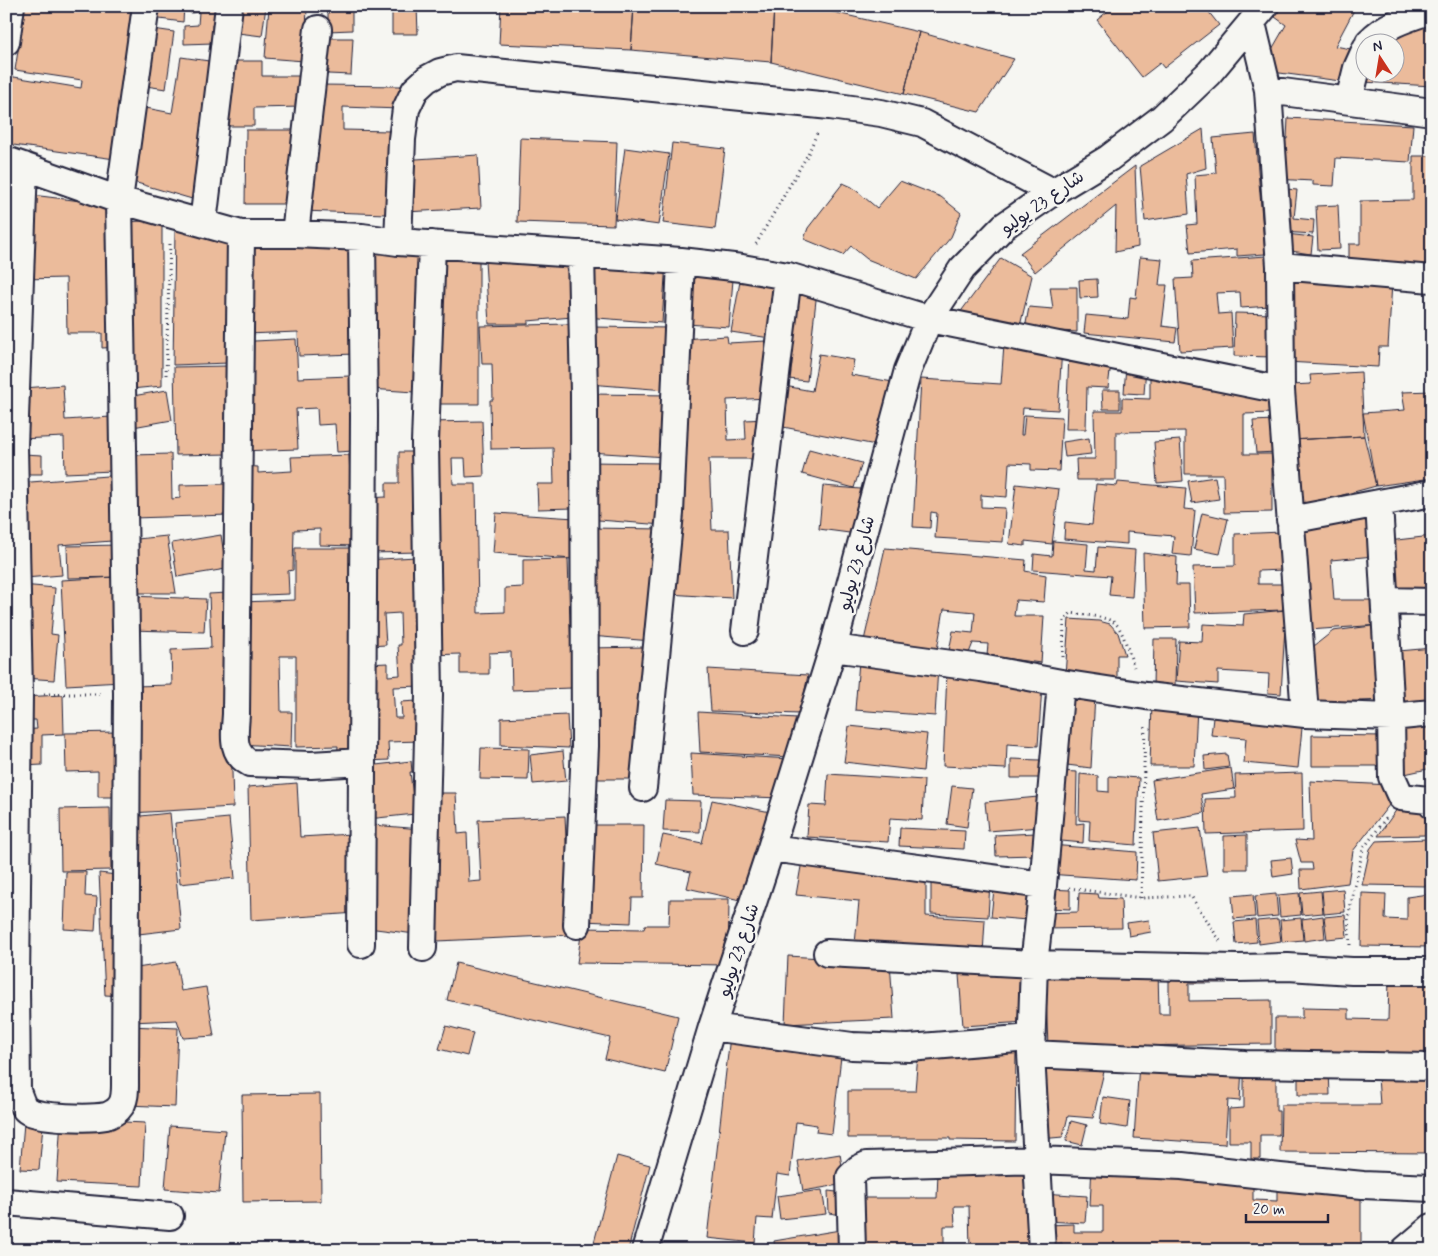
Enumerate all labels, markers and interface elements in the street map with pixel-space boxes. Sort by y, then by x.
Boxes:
north arrow [1356,32,1406,82]
text: N [1371,36,1384,56]
street label: شارع 23 يوليو [995,165,1089,241]
street label: شارع 23 يوليو [833,513,881,614]
street label: شارع 23 يوليو [712,900,765,1001]
scale bar [1246,1191,1328,1223]
text: 20 m [1253,1200,1285,1220]

